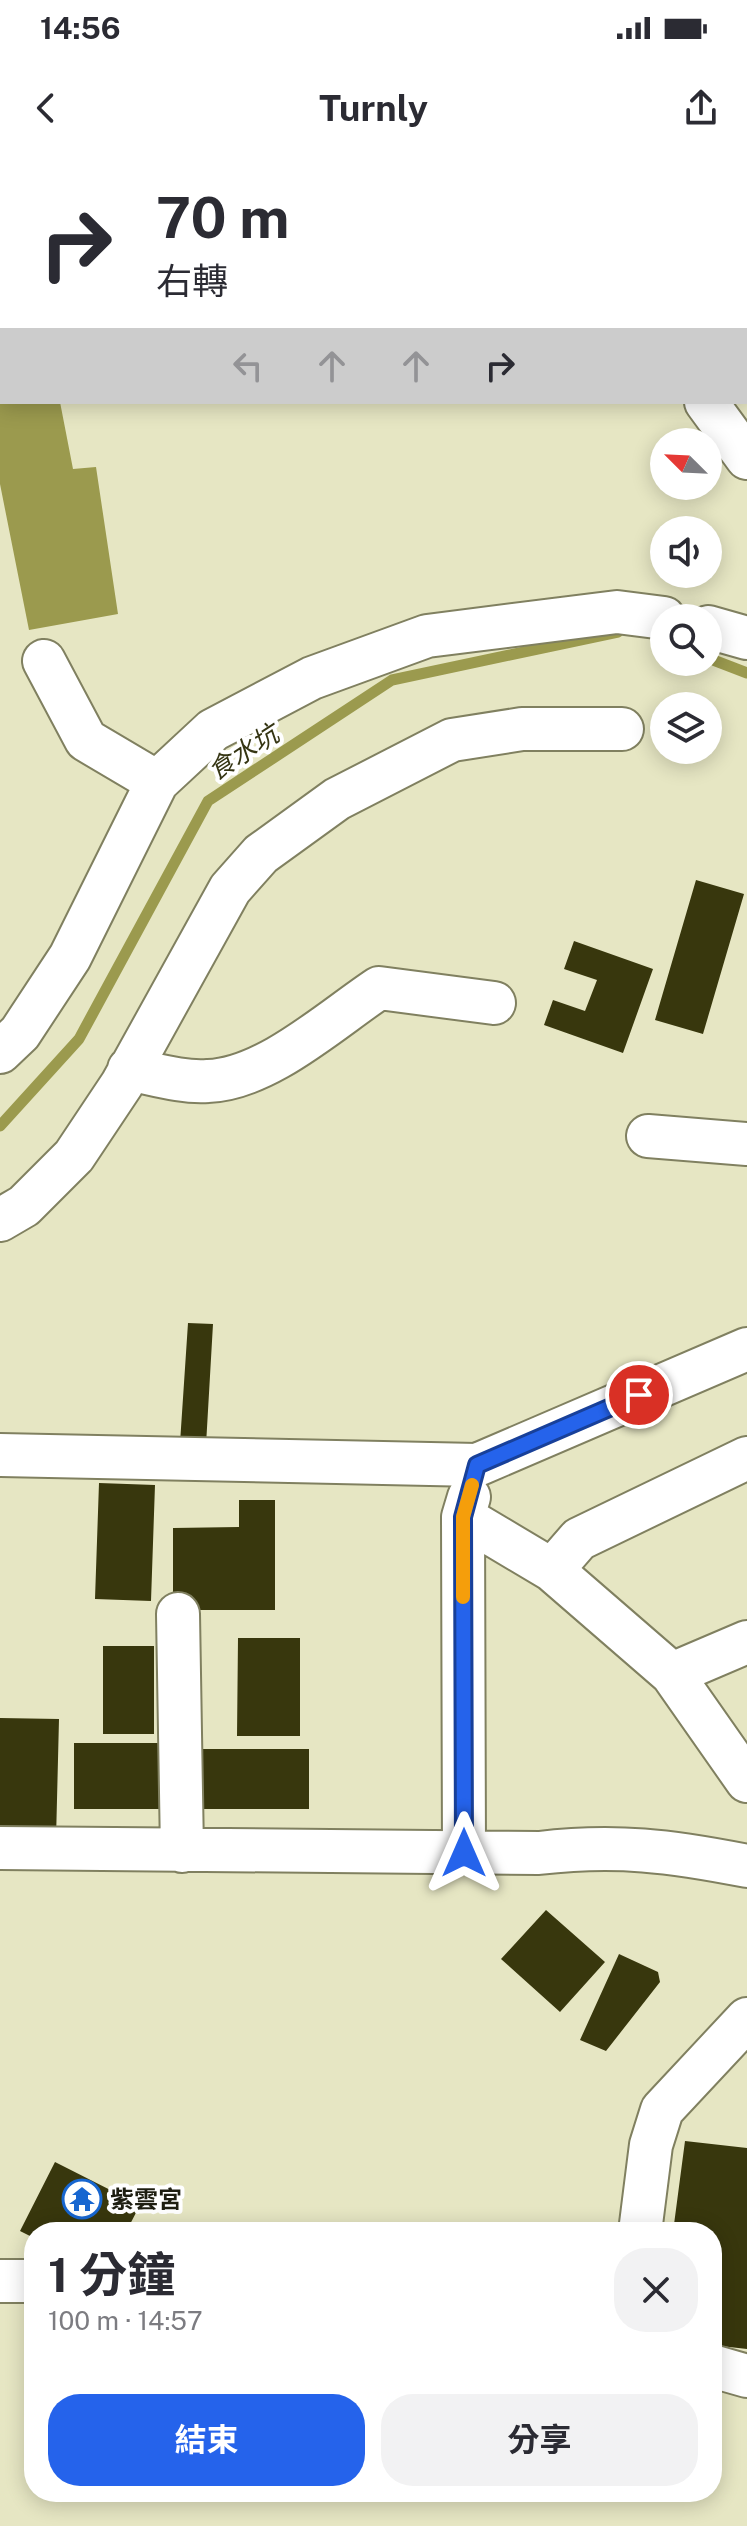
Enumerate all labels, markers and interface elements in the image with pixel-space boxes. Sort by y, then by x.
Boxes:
text: 14:56 [40,10,121,46]
icon: back [24,86,68,130]
icon: share [679,86,723,130]
text: Turnly [319,87,428,129]
text: 70 m [156,185,289,251]
icon: right [24,192,128,296]
text: 右轉 [156,260,228,302]
icon: left [226,344,270,388]
icon: ahead [310,344,354,388]
icon: ahead [394,344,438,388]
icon: right [478,344,522,388]
north arrow [650,428,722,500]
map controls [650,428,722,764]
button: sound [650,516,722,588]
button: search [650,604,722,676]
button: layers [650,692,722,764]
water label: 食水坑 [202,716,287,786]
pin [605,1361,673,1429]
icon: arrive [617,1373,661,1417]
position arrow [422,1811,506,1895]
temple icon: 紫雲宮 [61,2178,103,2220]
place label: 紫雲宮 [110,2185,182,2213]
text: 1 分鐘 [48,2246,175,2303]
button: close [614,2248,698,2332]
text: 100 m · 14:57 [48,2305,203,2336]
button: 結束 [48,2394,365,2486]
button: 分享 [381,2394,698,2486]

